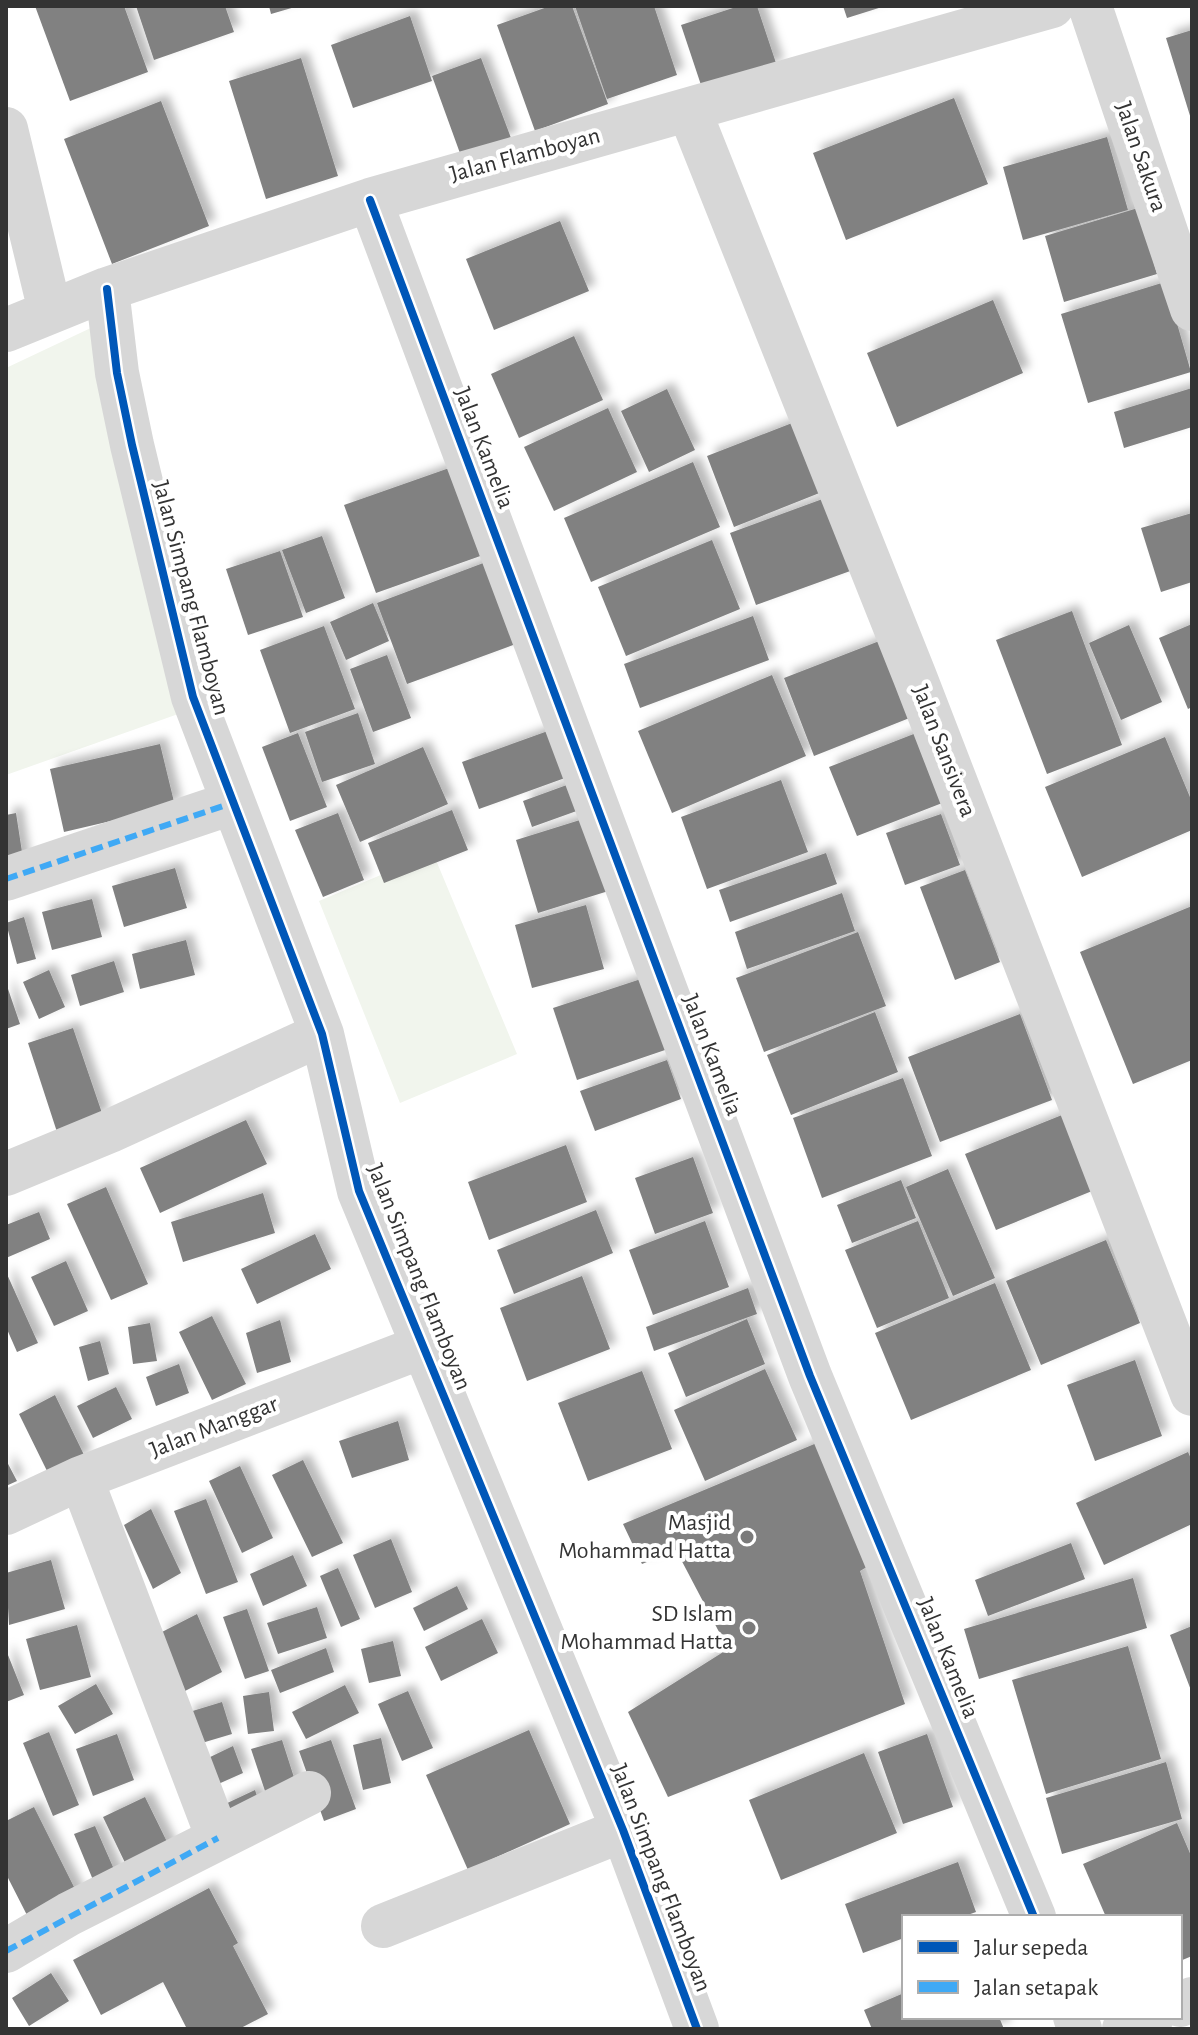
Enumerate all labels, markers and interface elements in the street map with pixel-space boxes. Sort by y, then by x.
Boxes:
street label: Jalan Sakura [1111,99,1171,215]
street label: Jalan Flamboyan [447,123,603,187]
street label: Jalan Kamelia [450,384,518,512]
street label: Jalan Simpang Flamboyan [148,478,234,718]
street label: Jalan Sansivera [908,682,980,820]
street label: Jalan Kamelia [678,991,746,1119]
street label: Jalan Simpang Flamboyan [363,1160,475,1394]
street label: Jalan Manggar [147,1392,281,1462]
place label: Masjid Mohammad Hatta [558,1511,731,1563]
marker: Masjid Mohammad Hatta [738,1528,756,1546]
street label: Jalan Kamelia [913,1594,983,1722]
place label: SD Islam Mohammad Hatta [560,1602,733,1654]
marker: SD Islam Mohammad Hatta [740,1619,758,1637]
street label: Jalan Simpang Flamboyan [606,1761,716,1995]
legend [902,1915,1182,2019]
text: Jalur sepeda [974,1936,1088,1960]
text: Jalan setapak [974,1976,1098,2000]

